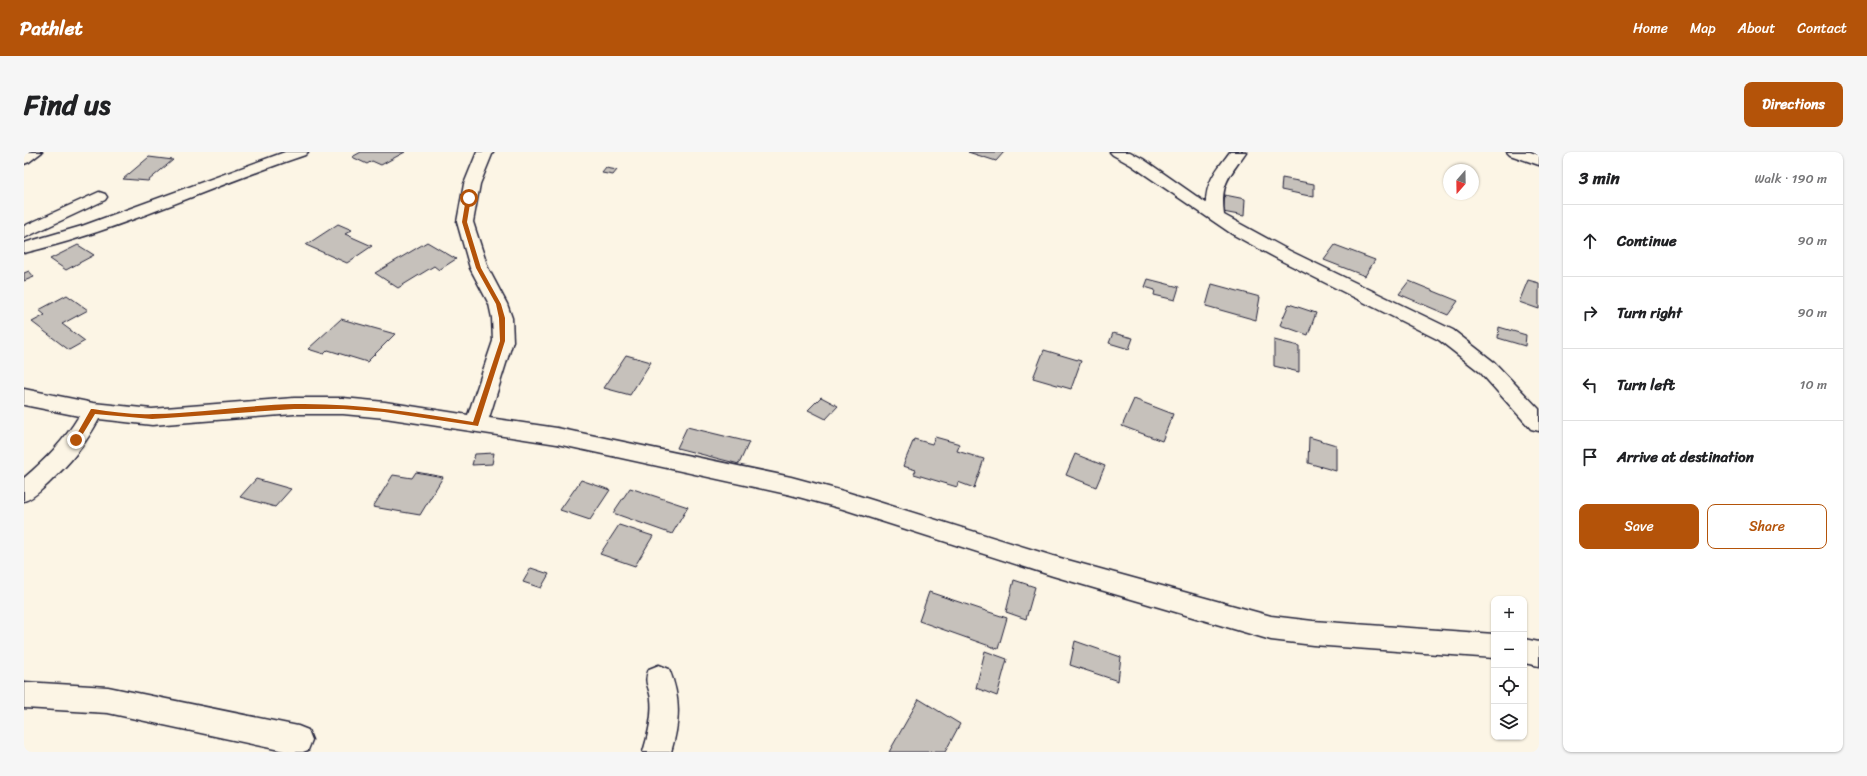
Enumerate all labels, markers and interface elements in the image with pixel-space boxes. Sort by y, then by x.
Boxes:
text: Pathlet [20,12,83,45]
text: Home [1633,16,1668,41]
text: Map [1690,16,1716,41]
text: About [1738,16,1775,41]
text: Contact [1797,16,1847,41]
text: Find us [24,80,111,129]
button: Directions [1744,82,1843,127]
text: 3 min [1579,163,1620,193]
north arrow [1443,164,1479,200]
text: Walk · 190 m [1754,167,1827,190]
route start [460,189,478,207]
text: Continue [1617,228,1677,254]
text: 90 m [1797,229,1827,252]
icon: ahead [1579,230,1601,252]
text: Turn right [1617,300,1682,326]
text: 90 m [1797,301,1827,324]
icon: right [1579,302,1601,324]
text: Turn left [1617,372,1675,398]
text: 10 m [1800,373,1827,396]
icon: left [1579,374,1601,396]
route end [67,431,85,449]
text: Arrive at destination [1617,444,1754,470]
icon: arrive [1579,446,1601,468]
button: Save [1579,504,1699,549]
button: Share [1707,504,1827,549]
map controls [1491,596,1527,740]
button: + [1491,596,1527,632]
button: − [1491,632,1527,668]
button: locate [1491,668,1527,704]
button: layers [1491,704,1527,740]

